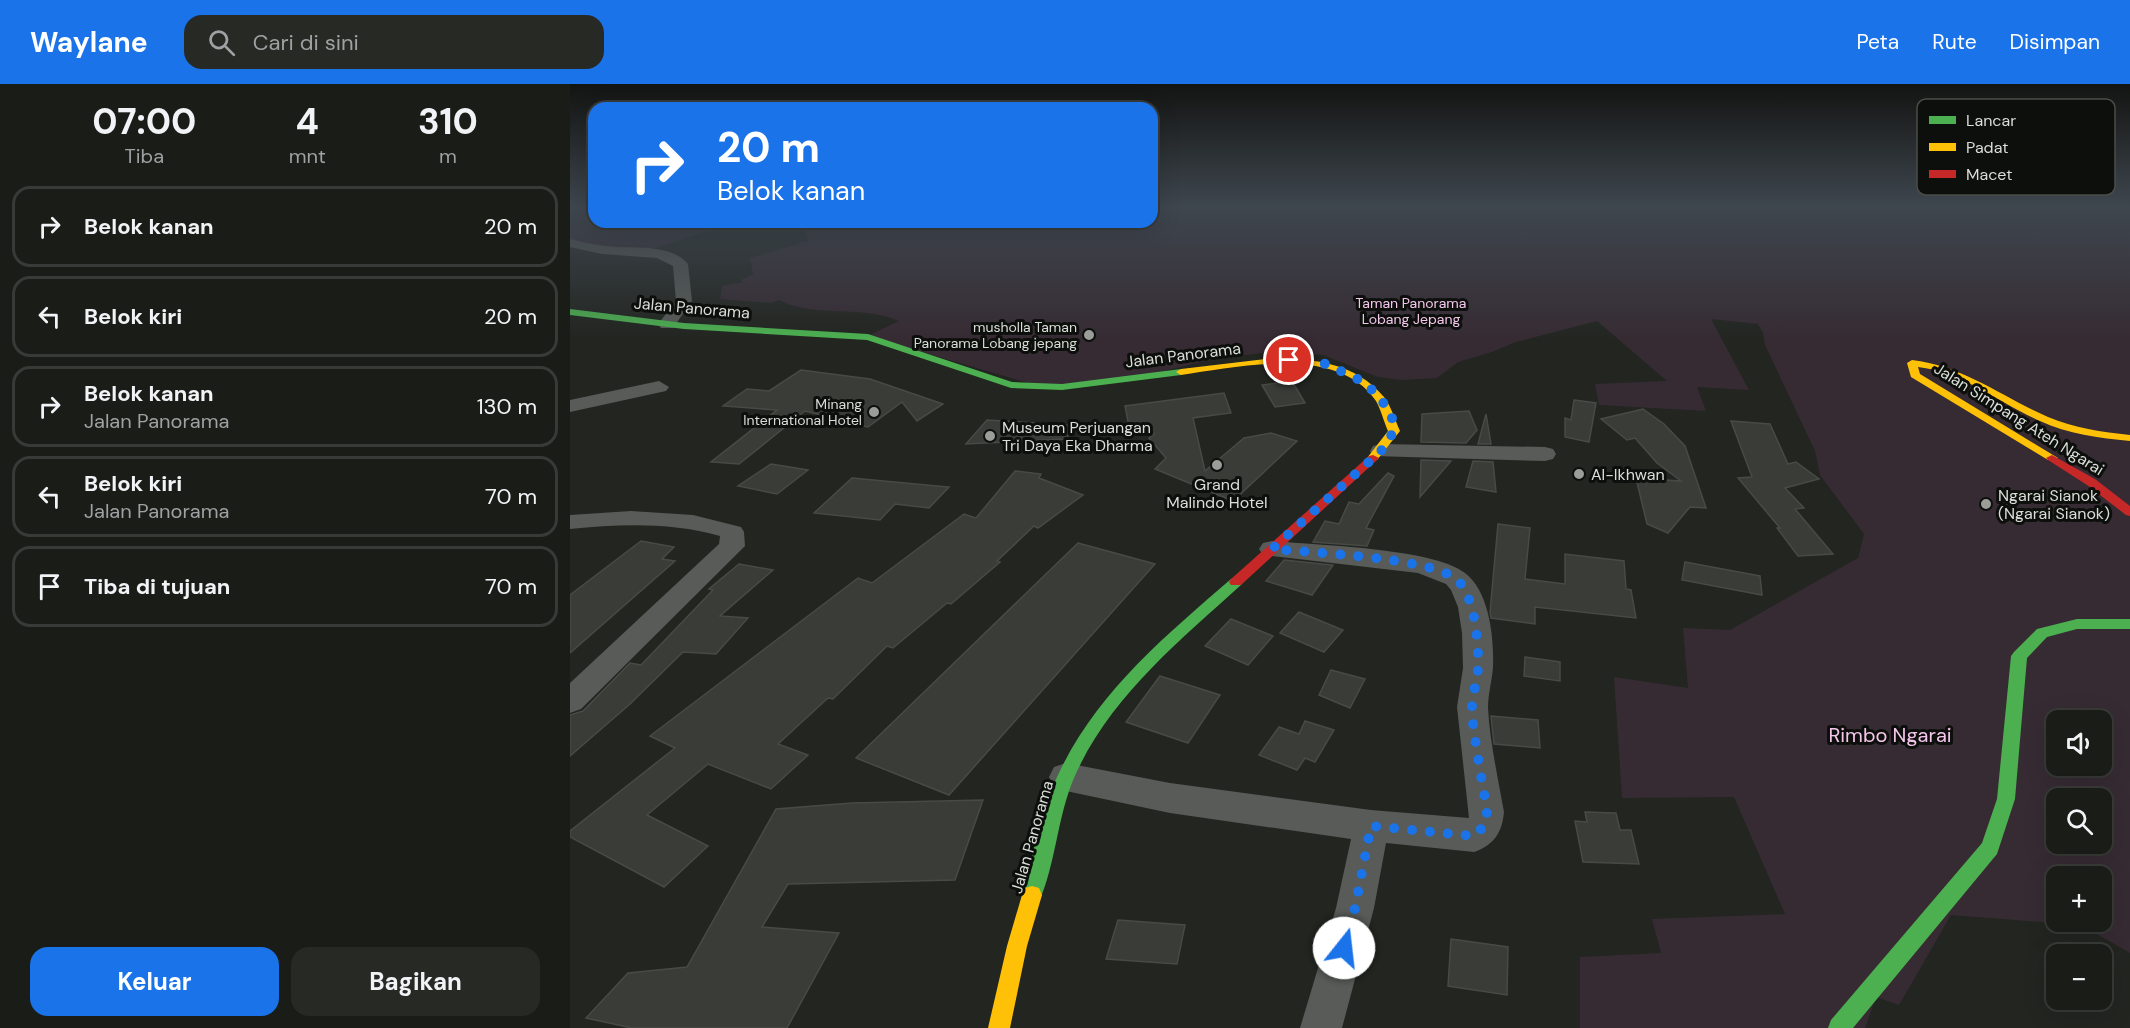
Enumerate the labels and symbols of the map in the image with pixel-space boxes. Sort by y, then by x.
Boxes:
legend [1917,99,2115,195]
text: Lancar [1966,110,2016,131]
text: Padat [1966,137,2008,158]
text: Macet [1966,164,2012,185]
street label: Jalan Panorama [633,292,751,324]
park label: Taman Panorama Lobang Jepang [1356,294,1466,328]
place label: musholla Taman Panorama Lobang jepang [914,318,1077,352]
marker: musholla Taman Panorama Lobang jepang [1082,328,1096,342]
pin [1263,334,1314,385]
street label: Jalan Panorama [1124,337,1242,373]
street label: Jalan Simpang Ateh Ngarai [1930,358,2108,480]
place label: Minang International Hotel [743,395,862,429]
marker: Minang International Hotel [867,405,881,419]
place label: Museum Perjuangan Tri Daya Eka Dharma [1002,417,1153,456]
marker: Museum Perjuangan Tri Daya Eka Dharma [983,429,997,443]
marker: Grand Malindo Hotel [1210,458,1224,472]
place label: Al-Ikhwan [1591,464,1665,485]
marker: Al-Ikhwan [1572,467,1586,481]
place label: Grand Malindo Hotel [1166,474,1268,513]
place label: Ngarai Sianok (Ngarai Sianok) [1998,485,2110,524]
marker: Ngarai Sianok (Ngarai Sianok) [1979,497,1993,511]
park label: Rimbo Ngarai [1828,722,1952,748]
street label: Jalan Panorama [1006,778,1058,896]
position arrow [1312,916,1376,980]

